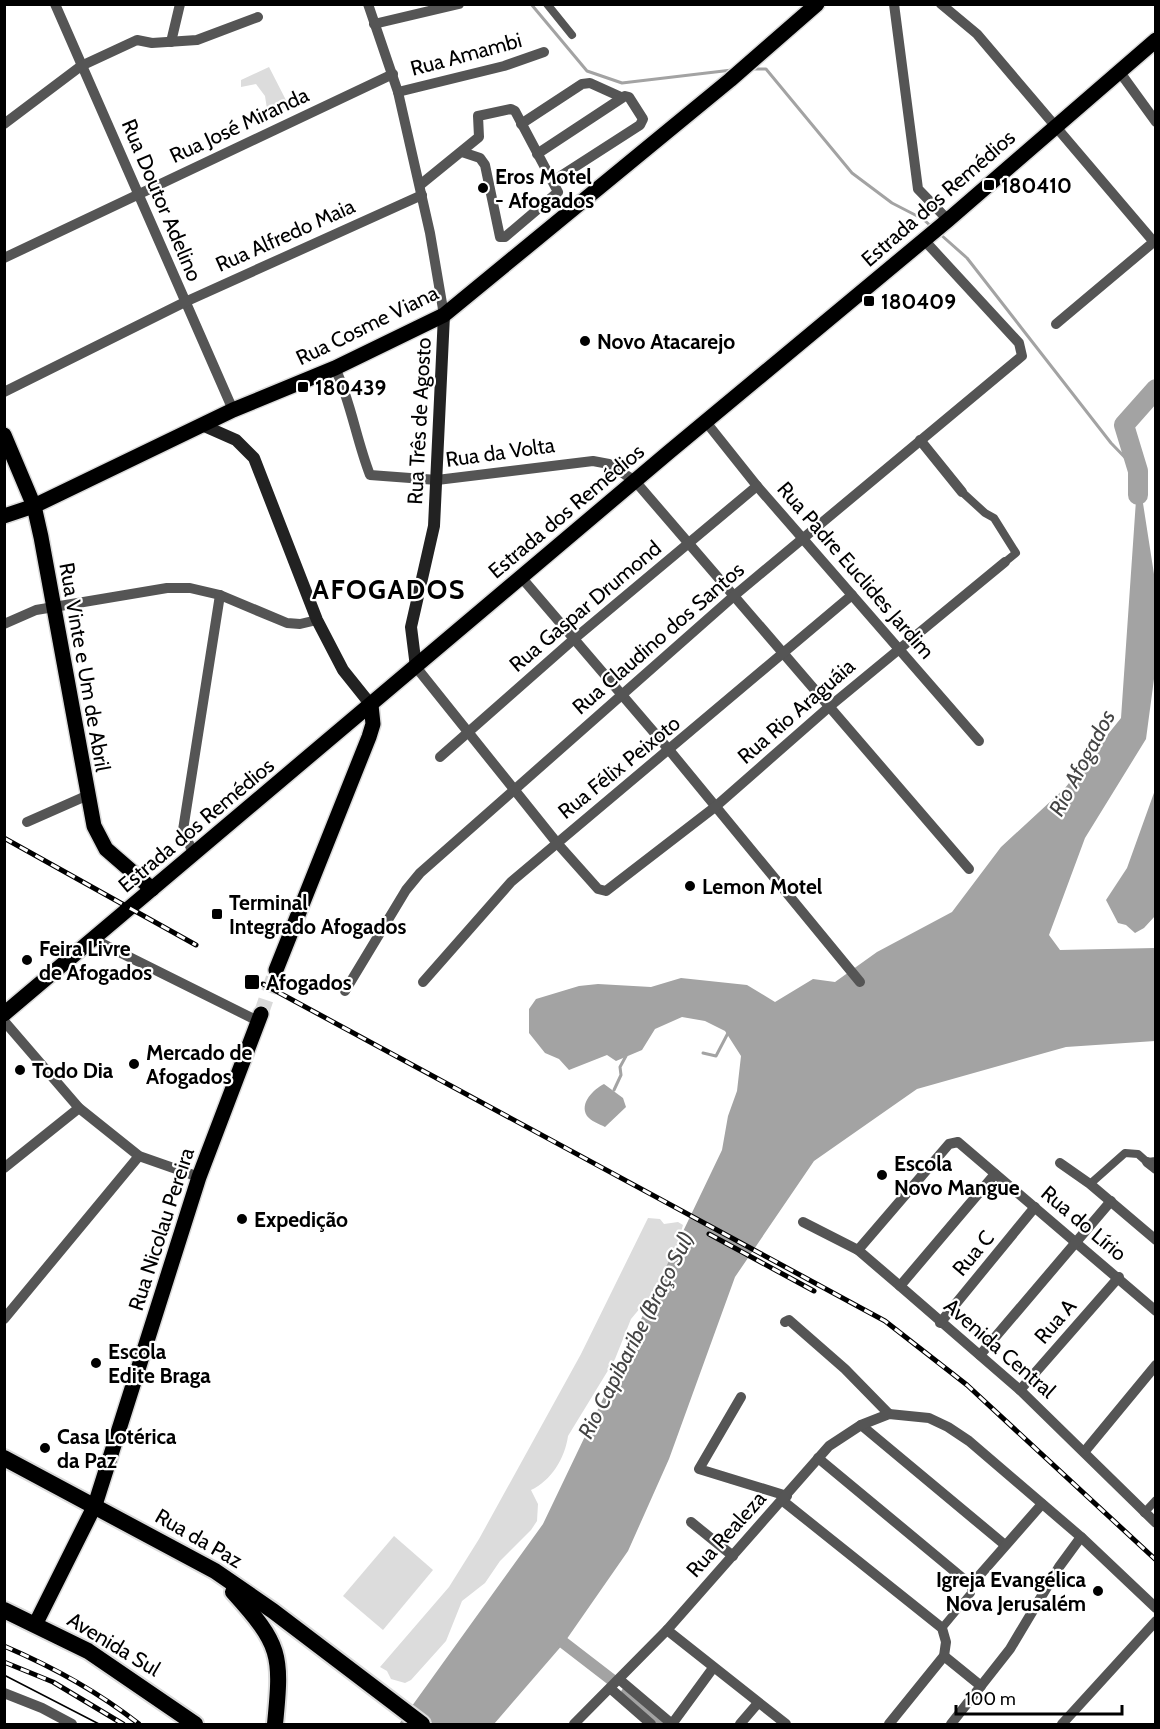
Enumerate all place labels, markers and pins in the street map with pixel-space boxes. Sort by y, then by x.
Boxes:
place label: Eros Motel - Afogados [495,164,594,213]
place label: 180410 [1001,173,1072,198]
marker: 180410 [982,178,996,192]
marker: Eros Motel - Afogados [476,181,490,195]
place label: 180409 [881,289,956,314]
marker: 180409 [862,294,876,308]
place label: Novo Atacarejo [597,329,735,354]
marker: Novo Atacarejo [578,334,592,348]
place label: 180439 [315,375,386,400]
marker: 180439 [296,380,310,394]
place label: Lemon Motel [702,874,823,899]
marker: Lemon Motel [683,879,697,893]
place label: Terminal Integrado Afogados [229,890,406,939]
marker: Terminal Integrado Afogados [210,907,224,921]
place label: Feira Livre de Afogados [39,936,152,985]
marker: Feira Livre de Afogados [20,953,34,967]
place label: Afogados [266,970,352,995]
marker: Afogados [243,973,261,991]
place label: Mercado de Afogados [146,1040,252,1089]
marker: Mercado de Afogados [127,1057,141,1071]
place label: Todo Dia [32,1058,114,1083]
marker: Todo Dia [13,1063,27,1077]
place label: Escola Novo Mangue [894,1151,1020,1200]
marker: Escola Novo Mangue [875,1168,889,1182]
place label: Expedição [254,1207,348,1232]
marker: Expedição [235,1212,249,1226]
place label: Escola Edite Braga [108,1339,211,1388]
marker: Escola Edite Braga [89,1356,103,1370]
place label: Casa Lotérica da Paz [57,1424,177,1473]
marker: Casa Lotérica da Paz [38,1441,52,1455]
place label: Igreja Evangélica Nova Jerusalém [936,1567,1087,1616]
marker: Igreja Evangélica Nova Jerusalém [1091,1584,1105,1598]

